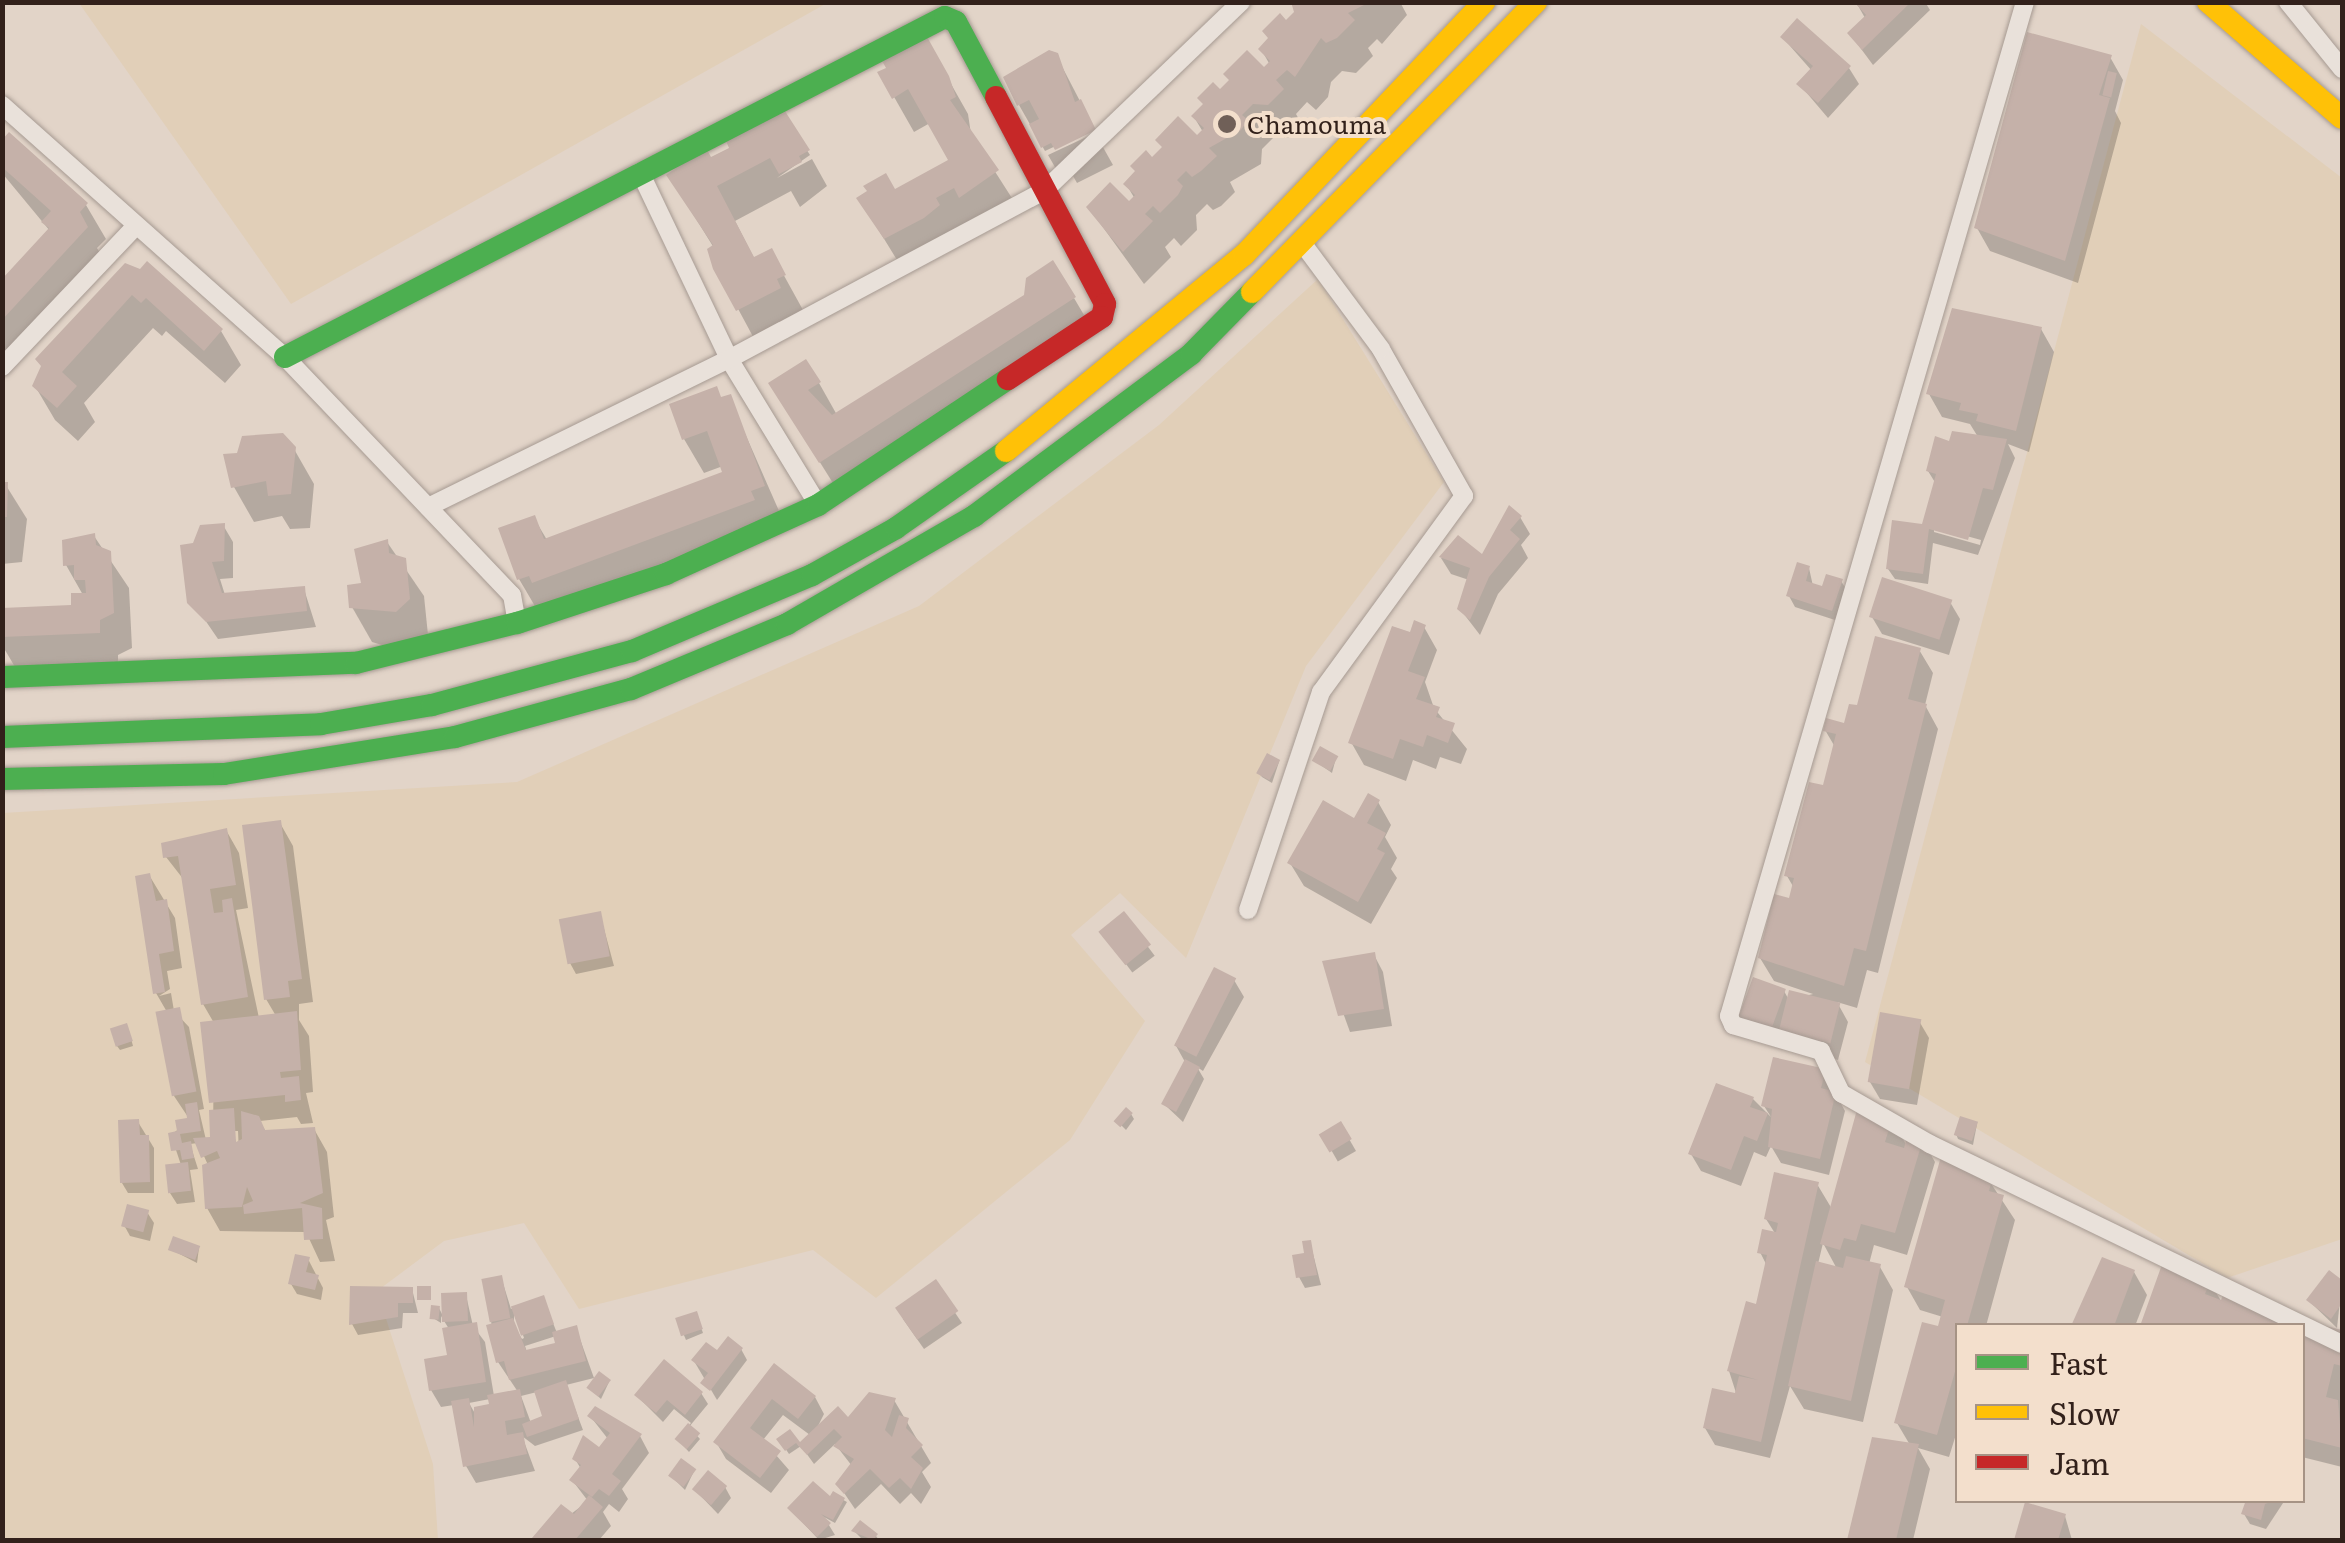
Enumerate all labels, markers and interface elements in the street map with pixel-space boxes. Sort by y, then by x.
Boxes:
place label: Chamouma [1247,109,1386,139]
marker: Chamouma [1216,113,1238,135]
legend [1955,1323,2305,1503]
text: Fast [2049,1340,2108,1384]
text: Slow [2049,1390,2120,1434]
text: Jam [2049,1440,2109,1484]

